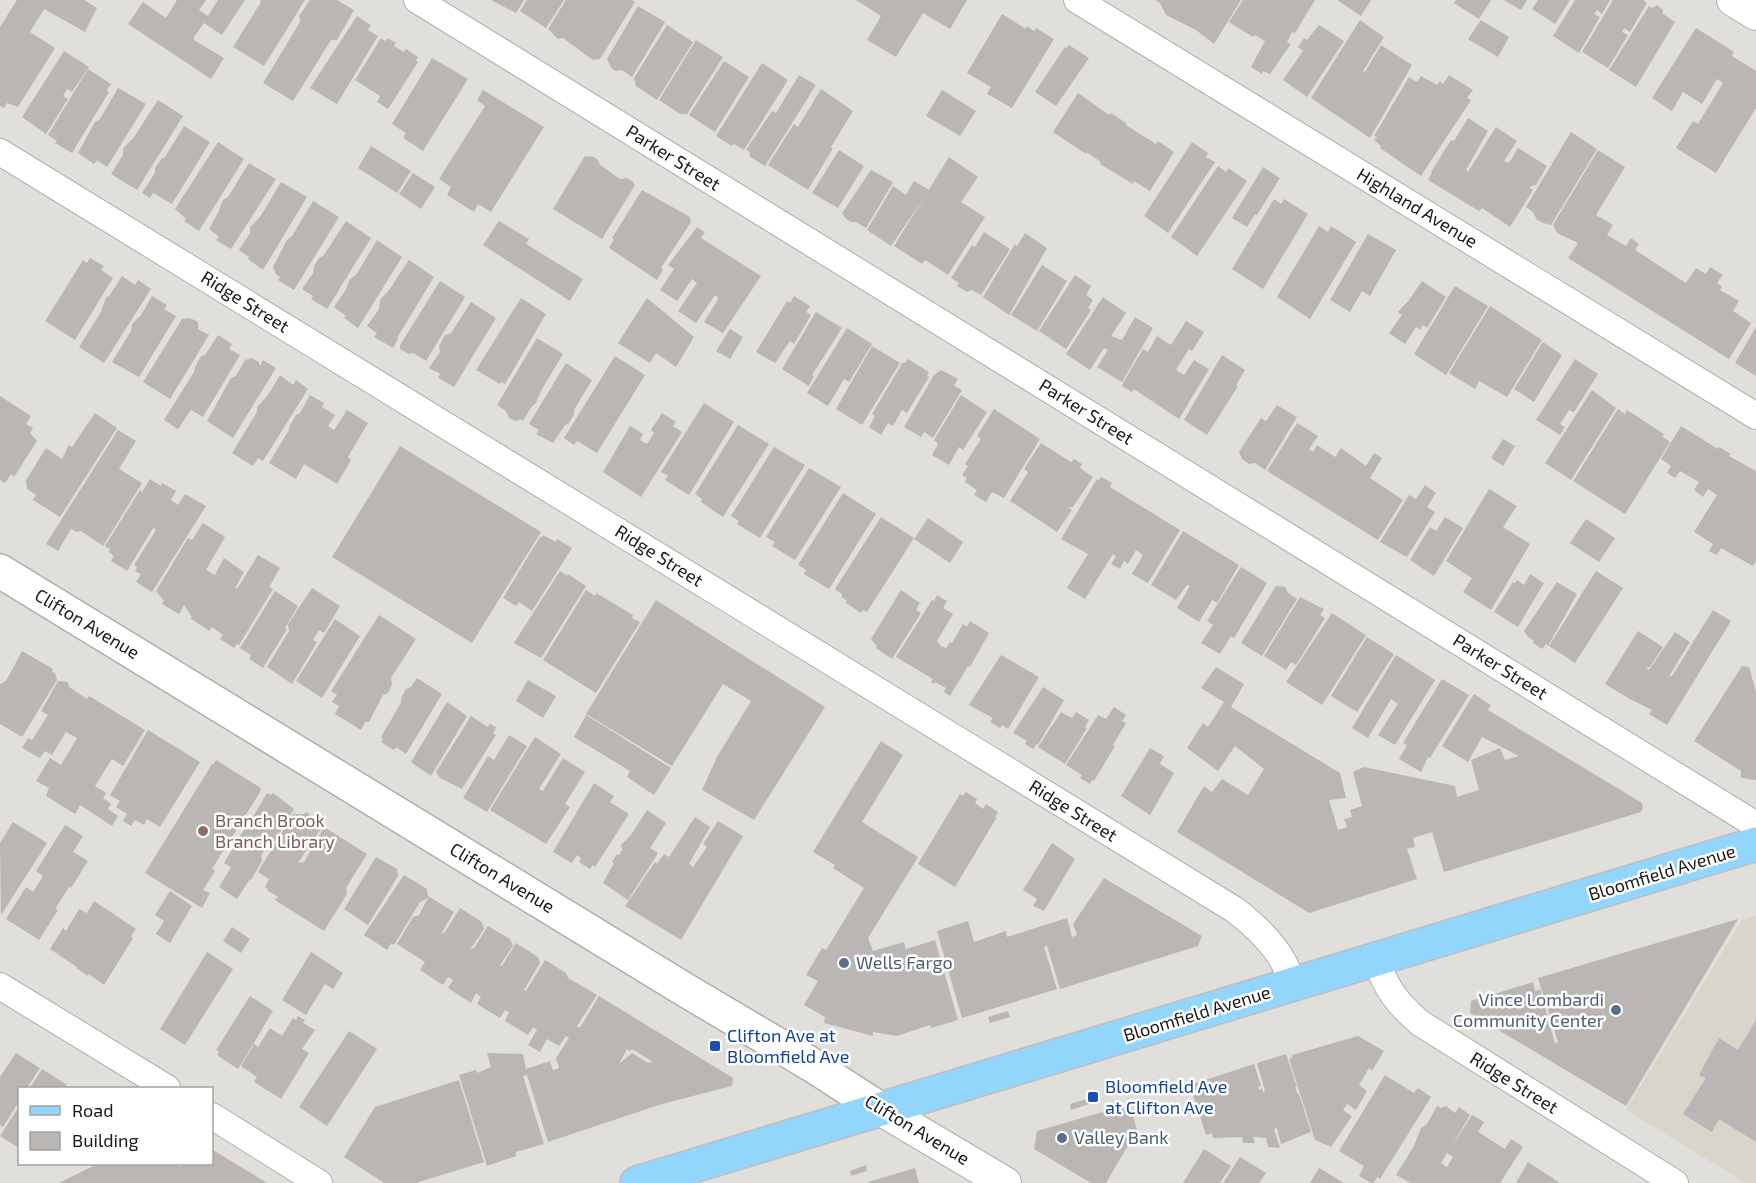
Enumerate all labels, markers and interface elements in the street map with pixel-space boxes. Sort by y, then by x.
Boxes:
street label: Parker Street [622,119,725,195]
street label: Highland Avenue [1353,162,1482,252]
street label: Ridge Street [197,265,294,337]
street label: Parker Street [1035,373,1138,449]
street label: Ridge Street [611,519,708,591]
street label: Clifton Avenue [31,583,144,663]
street label: Parker Street [1449,628,1552,704]
street label: Ridge Street [1025,774,1122,846]
place label: Branch Brook Branch Library [215,809,335,852]
marker: Branch Brook Branch Library [196,824,210,838]
street label: Clifton Avenue [446,837,559,917]
street label: Bloomfield Avenue [1585,839,1738,905]
place label: Wells Fargo [856,951,953,973]
marker: Wells Fargo [837,956,851,970]
street label: Bloomfield Avenue [1120,980,1273,1046]
place label: Vince Lombardi Community Center [1453,988,1604,1031]
marker: Vince Lombardi Community Center [1609,1003,1623,1017]
place label: Clifton Ave at Bloomfield Ave [727,1024,849,1067]
marker: Clifton Ave at Bloomfield Ave [708,1039,722,1053]
street label: Ridge Street [1466,1046,1563,1118]
place label: Bloomfield Ave at Clifton Ave [1105,1075,1227,1118]
legend [18,1087,213,1165]
street label: Clifton Avenue [861,1089,974,1169]
marker: Bloomfield Ave at Clifton Ave [1086,1090,1100,1104]
text: Road [72,1099,113,1121]
place label: Valley Bank [1074,1126,1168,1148]
text: Building [72,1129,139,1151]
marker: Valley Bank [1055,1131,1069,1145]

